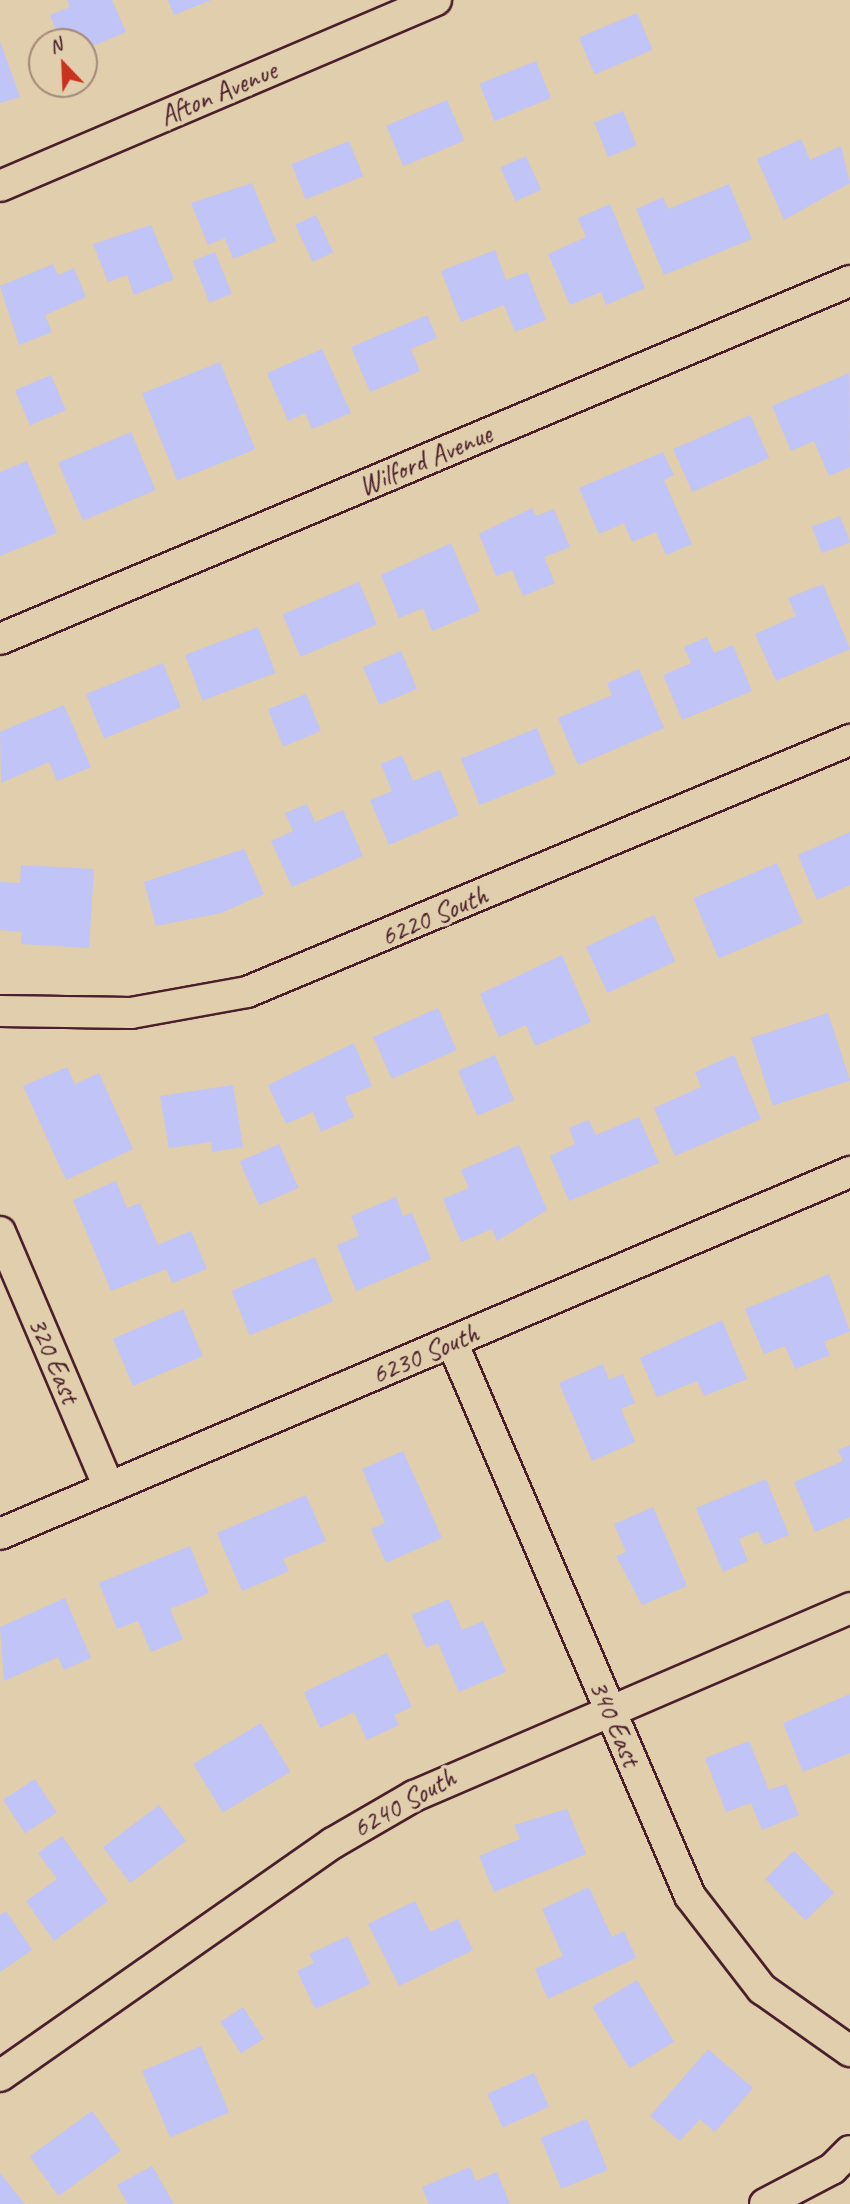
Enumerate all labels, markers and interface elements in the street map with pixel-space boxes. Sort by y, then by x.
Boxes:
north arrow [28,28,98,98]
text: N [45,32,66,59]
street label: Afton Avenue [154,53,282,133]
street label: Wilford Avenue [353,417,497,503]
street label: 6220 South [376,879,492,953]
street label: 320 East [21,1312,87,1408]
street label: 6230 South [367,1317,483,1391]
street label: 340 East [582,1675,648,1771]
street label: 6240 South [347,1761,461,1845]

